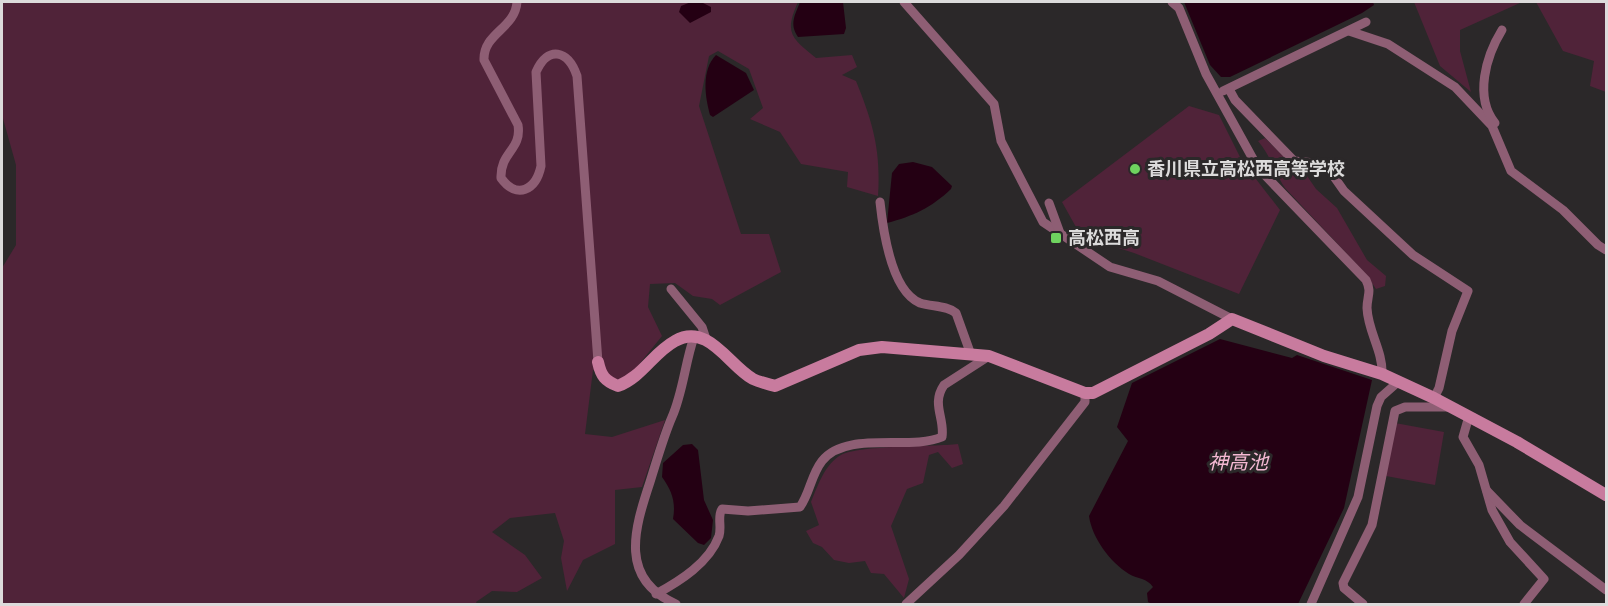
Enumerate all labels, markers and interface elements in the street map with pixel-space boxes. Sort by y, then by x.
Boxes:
place label: 香川県立高松西高等学校 [1147,157,1345,179]
marker: 香川県立高松西高等学校 [1128,162,1142,176]
place label: 高松西高 [1068,226,1140,248]
marker: 高松西高 [1049,231,1063,245]
water label: 神高池 [1208,449,1270,473]

